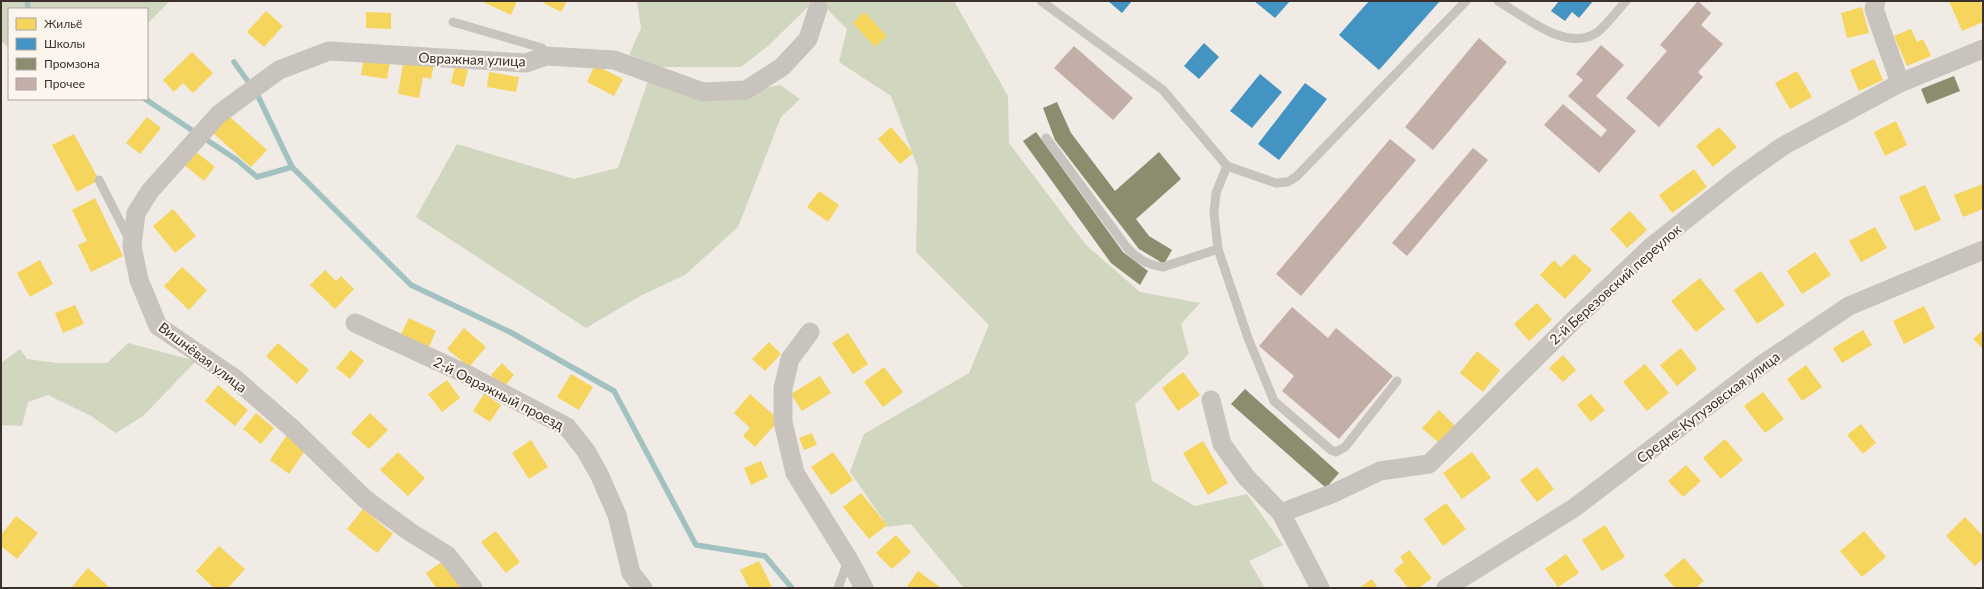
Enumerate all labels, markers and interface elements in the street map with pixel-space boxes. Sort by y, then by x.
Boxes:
legend [8,8,148,100]
text: Жильё [44,16,82,31]
text: Школы [44,36,85,51]
street label: Овражная улица [418,49,526,69]
text: Промзона [44,56,100,71]
text: Прочее [44,76,85,91]
street label: 2-й Березовский переулок [1546,220,1685,348]
street label: Вишнёвая улица [155,318,251,396]
street label: Средне-Кутузовская улица [1633,348,1783,466]
street label: 2-й Овражный проезд [431,353,567,434]

